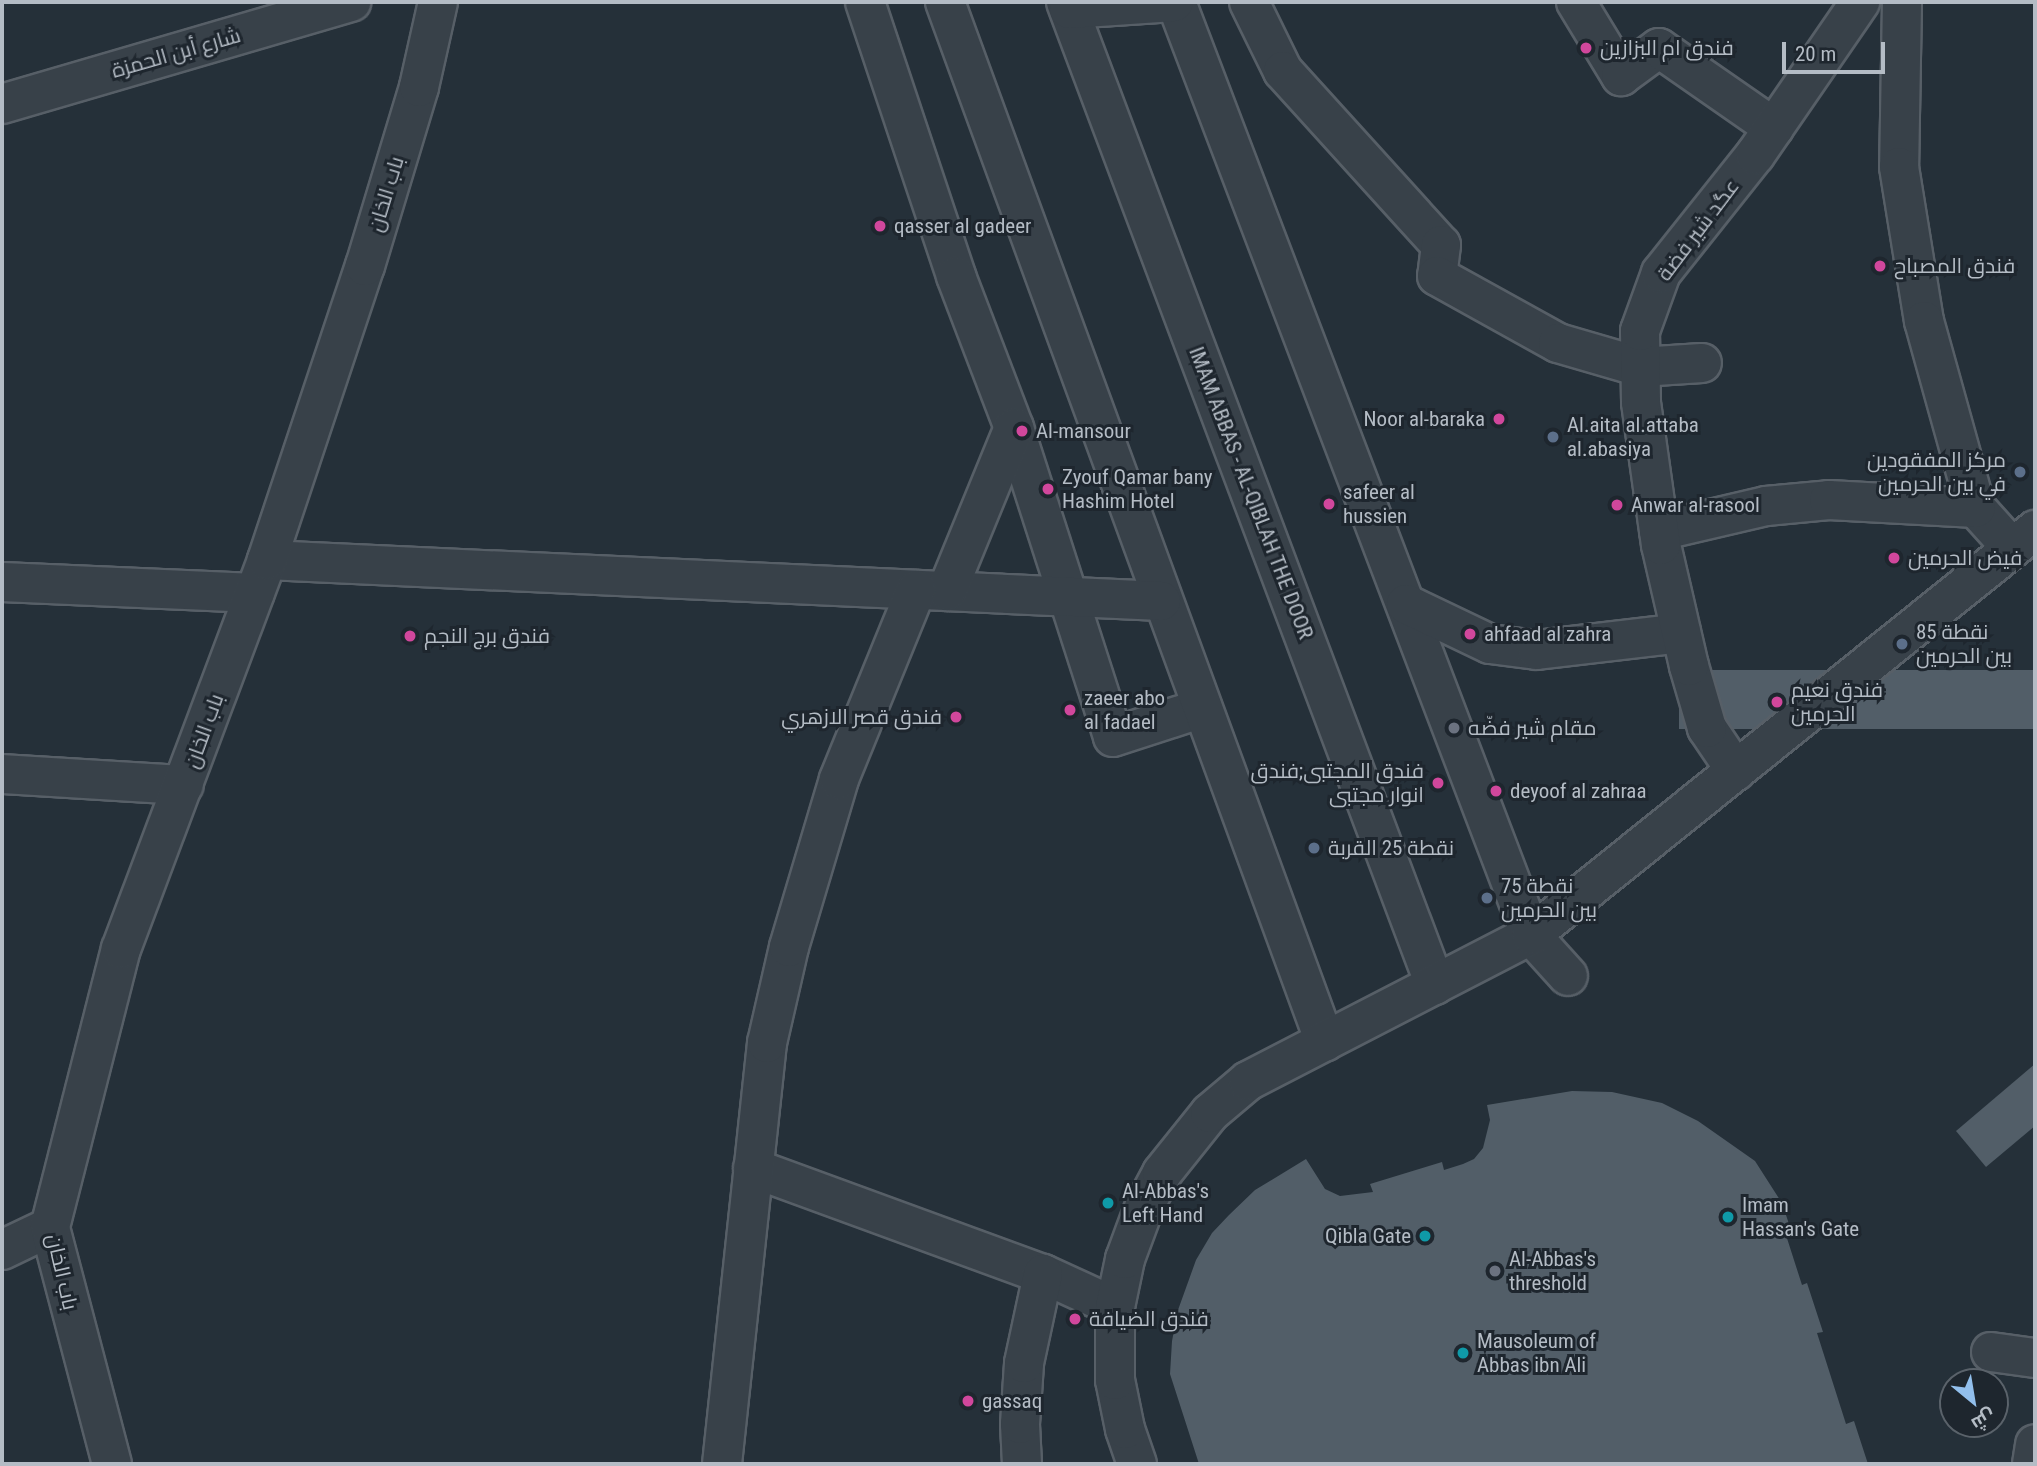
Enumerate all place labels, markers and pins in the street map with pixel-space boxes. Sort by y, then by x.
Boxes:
place label: فندق ام البزازين [1600,35,1734,61]
marker: فندق ام البزازين [1578,40,1594,56]
place label: qasser al gadeer [894,213,1031,239]
marker: qasser al gadeer [872,218,888,234]
place label: فندق المصباح [1894,253,2015,279]
marker: فندق المصباح [1872,258,1888,274]
place label: Noor al-baraka [1364,406,1485,432]
marker: Noor al-baraka [1491,411,1507,427]
place label: Al.aita al.attaba al.abasiya [1567,412,1699,462]
place label: Al-mansour [1036,418,1131,444]
marker: Al-mansour [1014,423,1030,439]
marker: Al.aita al.attaba al.abasiya [1545,429,1561,445]
place label: مركز المفقودين في بين الحرمين [1867,447,2006,497]
place label: Zyouf Qamar bany Hashim Hotel [1062,464,1213,514]
marker: مركز المفقودين في بين الحرمين [2012,464,2028,480]
place label: safeer al hussien [1343,479,1415,529]
marker: Zyouf Qamar bany Hashim Hotel [1040,481,1056,497]
place label: Anwar al-rasool [1631,492,1760,518]
marker: safeer al hussien [1321,496,1337,512]
marker: Anwar al-rasool [1609,497,1625,513]
place label: فيض الحرمين [1908,545,2022,571]
marker: فيض الحرمين [1886,550,1902,566]
place label: نقطة 85 بين الحرمين [1916,619,2012,669]
place label: ahfaad al zahra [1484,621,1611,647]
place label: فندق برج النجم [424,623,550,649]
marker: ahfaad al zahra [1462,626,1478,642]
marker: فندق برج النجم [402,628,418,644]
marker: نقطة 85 بين الحرمين [1894,636,1910,652]
place label: فندق نعيم الحرمين [1791,677,1883,727]
place label: zaeer abo al fadael [1084,685,1165,735]
marker: فندق نعيم الحرمين [1769,694,1785,710]
marker: zaeer abo al fadael [1062,702,1078,718]
place label: فندق قصر الازهري [781,704,942,730]
marker: فندق قصر الازهري [948,709,964,725]
place label: مقام شير فضّه [1468,715,1597,741]
marker: مقام شير فضّه [1446,720,1462,736]
place label: فندق المجتبى;فندق انوار مجتبى [1251,758,1424,808]
marker: فندق المجتبى;فندق انوار مجتبى [1430,775,1446,791]
place label: deyoof al zahraa [1510,778,1646,804]
marker: deyoof al zahraa [1488,783,1504,799]
place label: نقطة 25 القربة [1328,835,1454,861]
marker: نقطة 25 القربة [1306,840,1322,856]
place label: نقطة 75 بين الحرمين [1501,873,1597,923]
marker: نقطة 75 بين الحرمين [1479,890,1495,906]
place label: Al-Abbas's Left Hand [1122,1178,1209,1228]
place label: Imam Hassan's Gate [1742,1192,1859,1242]
marker: Al-Abbas's Left Hand [1100,1195,1116,1211]
marker: Imam Hassan's Gate [1720,1209,1736,1225]
place label: Qibla Gate [1325,1223,1411,1249]
marker: Qibla Gate [1417,1228,1433,1244]
place label: Al-Abbas's threshold [1509,1246,1596,1296]
marker: Al-Abbas's threshold [1487,1263,1503,1279]
place label: فندق الضيافة [1089,1306,1209,1332]
marker: فندق الضيافة [1067,1311,1083,1327]
place label: Mausoleum of Abbas ibn Ali [1477,1328,1596,1378]
marker: Mausoleum of Abbas ibn Ali [1455,1345,1471,1361]
place label: gassaq [982,1388,1042,1414]
marker: gassaq [960,1393,976,1409]

